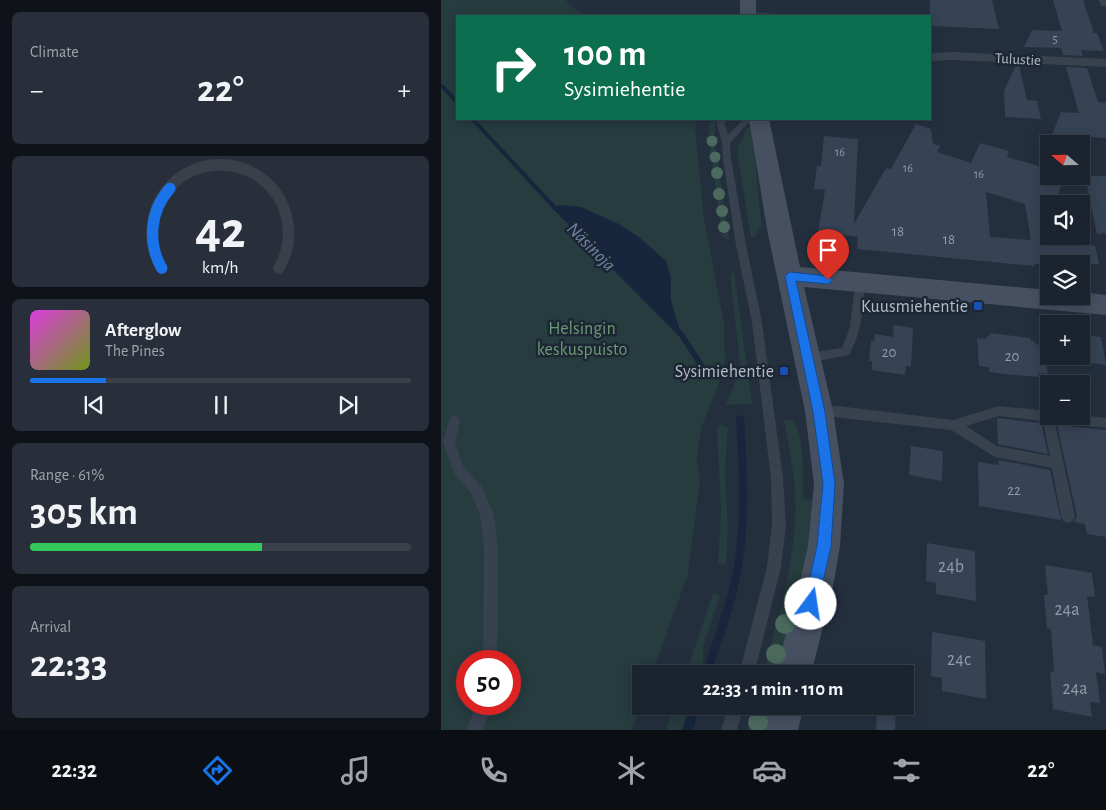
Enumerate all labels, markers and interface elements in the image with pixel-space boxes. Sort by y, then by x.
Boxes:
house number: 5 [1052,33,1058,45]
icon: right [481,35,546,100]
text: 100 m [564,37,647,72]
text: Climate [30,44,79,60]
street label: Tulustie [995,51,1041,68]
text: 22° [197,71,244,109]
text: − [30,77,43,105]
text: + [398,77,411,105]
text: Sysimiehentie [564,78,685,100]
north arrow [1040,135,1090,185]
map controls [1040,135,1090,425]
house number: 16 [835,146,845,158]
house number: 16 [903,162,913,174]
house number: 16 [974,168,984,180]
button: sound [1040,195,1090,245]
text: 42 [195,205,246,257]
water label: Näsinoja [563,219,619,275]
house number: 18 [892,224,904,239]
pin [807,229,849,280]
house number: 18 [943,232,955,247]
icon: arrive [814,236,842,264]
button: layers [1040,255,1090,305]
text: km/h [202,259,239,277]
place label: Kuusmiehentie [861,298,968,316]
marker: Kuusmiehentie [972,300,984,312]
button: + [1040,315,1090,365]
park label: Helsingin keskuspuisto [537,320,627,359]
text: Afterglow [105,321,181,340]
text: The Pines [105,343,165,359]
house number: 20 [882,345,896,360]
house number: 20 [1005,349,1019,364]
place label: Sysimiehentie [675,363,774,381]
marker: Sysimiehentie [778,365,790,377]
button: − [1040,375,1090,425]
icon: previous [80,391,108,419]
icon: pause [207,391,235,419]
icon: next [334,391,362,419]
text: Range · 61% [30,467,104,483]
house number: 22 [1007,483,1021,498]
text: 305 km [30,494,138,532]
house number: 24b [938,558,964,576]
position arrow [784,577,836,629]
house number: 24a [1054,601,1080,619]
text: Arrival [30,619,71,635]
text: 22:33 [30,646,107,684]
speed limit sign: 50 [456,650,521,715]
house number: 24c [947,651,971,669]
text: 22:33 · 1 min · 110 m [703,680,843,699]
house number: 24a [1062,680,1088,698]
icon: directions [200,753,235,788]
icon: music [338,753,373,788]
icon: phone [476,753,511,788]
icon: climate [614,753,649,788]
icon: car [752,753,787,788]
icon: filters [889,753,924,788]
text: 22:32 [51,759,97,781]
text: 22° [1027,759,1054,781]

